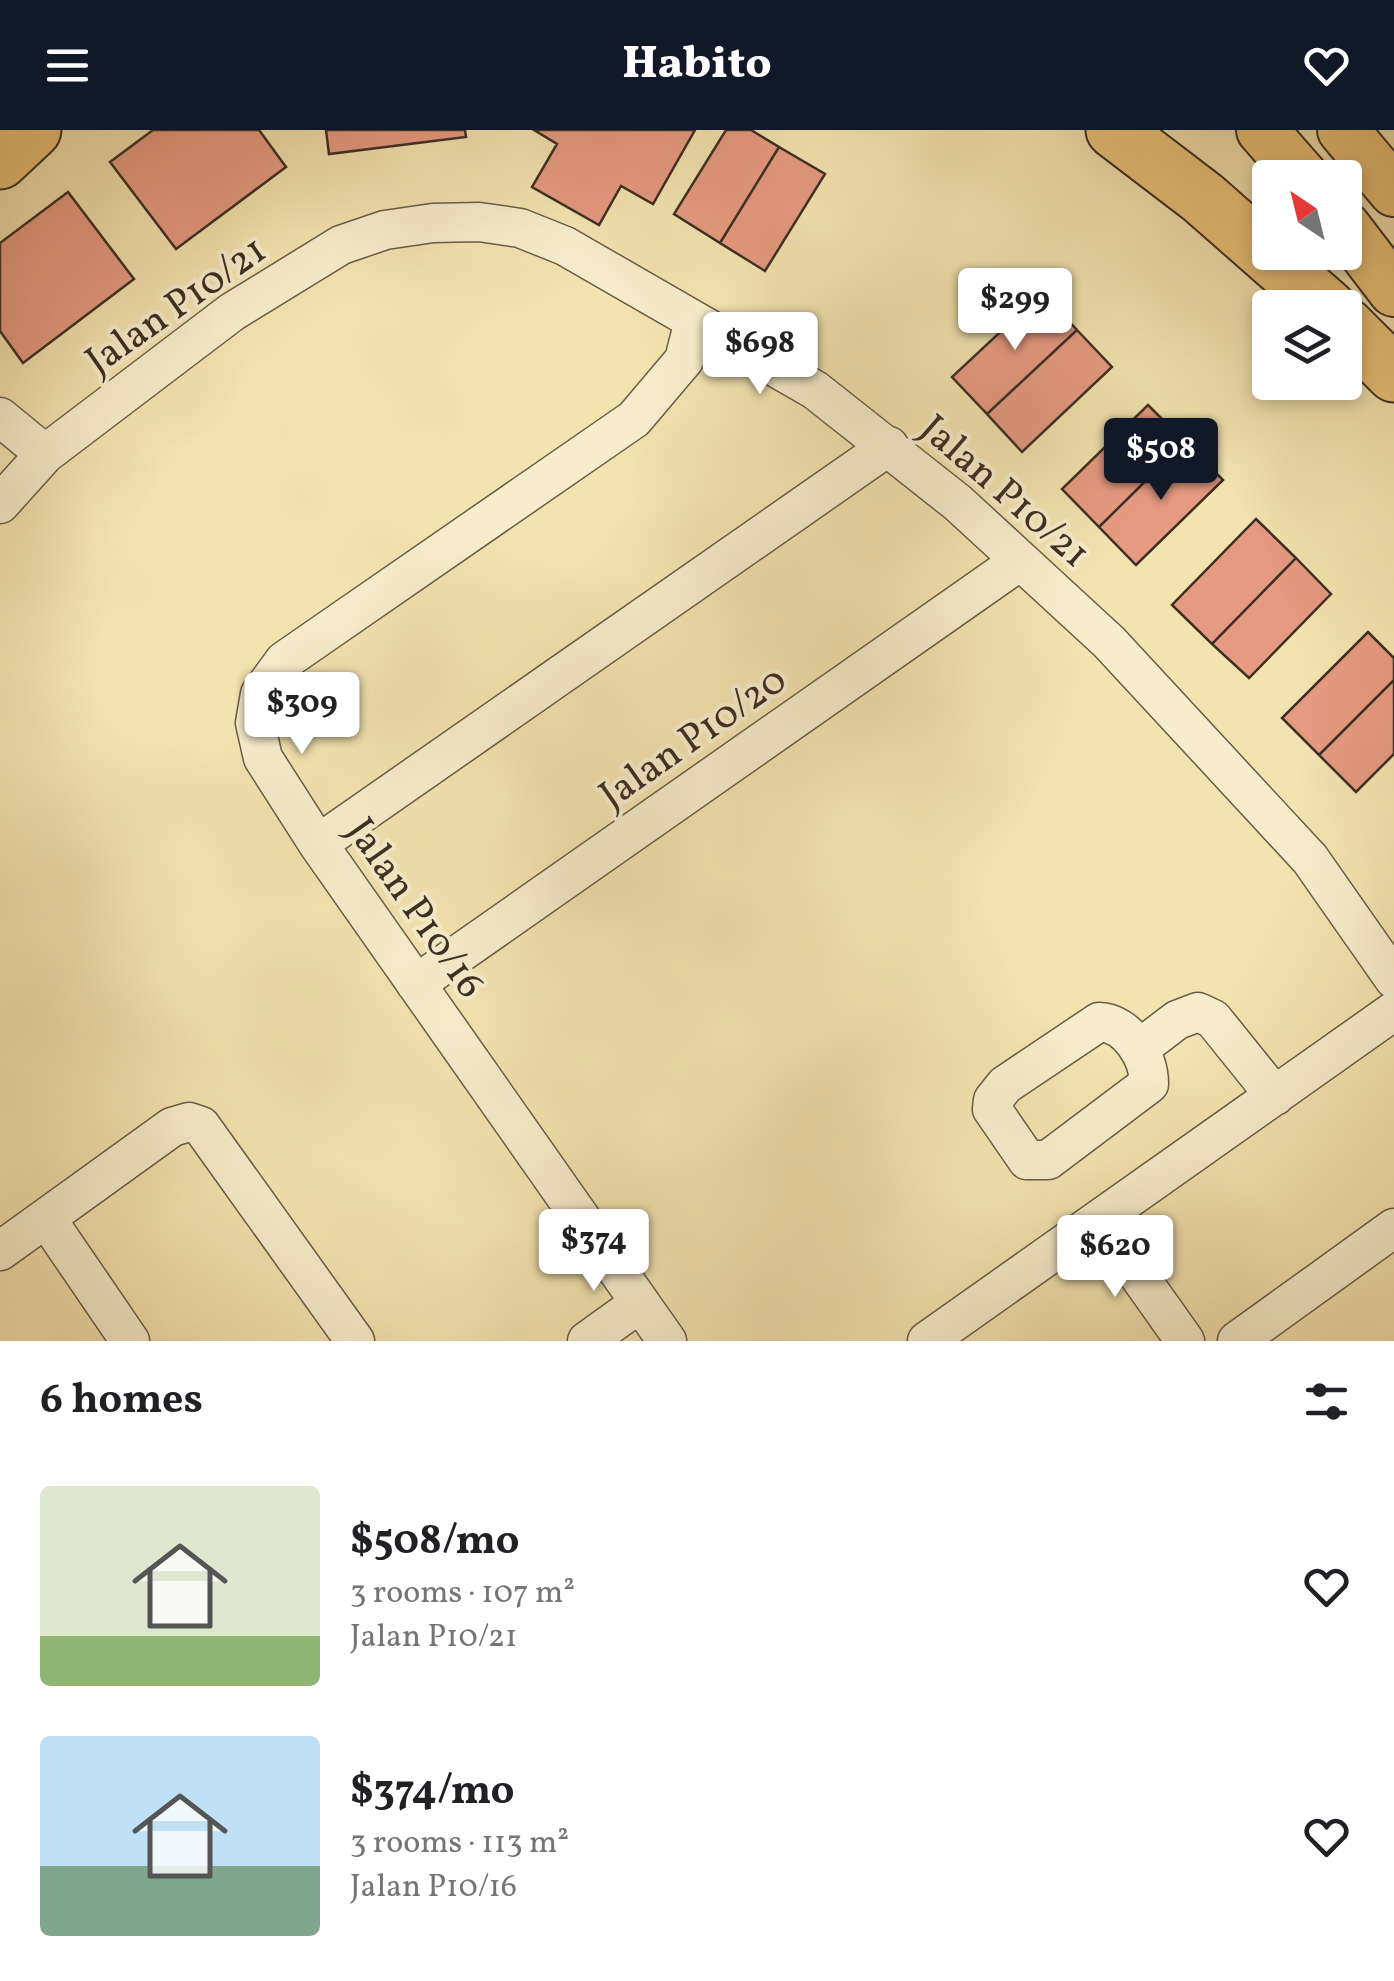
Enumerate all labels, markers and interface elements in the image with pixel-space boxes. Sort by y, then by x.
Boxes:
text: Habito [622,34,772,97]
icon: menu [40,38,95,93]
icon: heart [1299,38,1354,93]
north arrow [1252,160,1362,270]
map controls [1252,160,1362,400]
street label: Jalan P10/21 [76,224,279,390]
pin: $299 [956,268,1074,353]
text: $299 [980,278,1050,322]
button: layers [1252,290,1362,400]
pin: $698 [701,312,819,397]
text: $698 [725,322,795,366]
street label: Jalan P10/21 [906,403,1101,583]
pin: $508 [1102,418,1220,503]
text: $508 [1126,428,1196,472]
street label: Jalan P10/20 [589,654,799,825]
pin: $309 [243,672,361,757]
text: $309 [266,682,338,726]
street label: Jalan P10/16 [331,808,497,1011]
pin: $374 [535,1209,653,1294]
pin: $620 [1056,1215,1174,1300]
text: $374 [561,1219,627,1263]
text: $620 [1079,1225,1151,1269]
text: 6 homes [40,1372,203,1431]
icon: filters [1299,1374,1354,1429]
text: $508/mo [350,1513,520,1572]
icon: home [120,1526,240,1646]
icon: heart [1299,1559,1354,1614]
text: 3 rooms · 107 m² [350,1572,575,1616]
text: Jalan P10/21 [350,1616,517,1660]
text: $374/mo [350,1763,515,1822]
icon: home [120,1776,240,1896]
icon: heart [1299,1809,1354,1864]
text: 3 rooms · 113 m² [350,1822,569,1866]
text: Jalan P10/16 [350,1866,517,1910]

